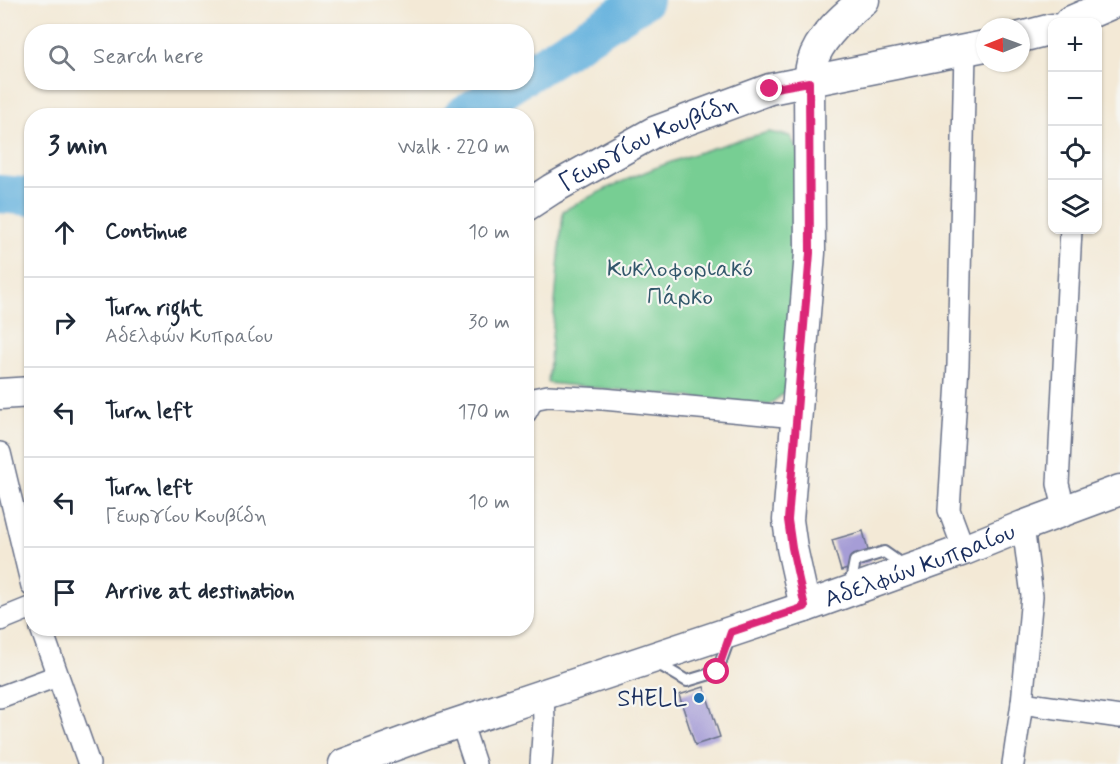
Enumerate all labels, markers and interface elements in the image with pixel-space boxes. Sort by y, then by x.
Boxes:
north arrow [976,18,1030,72]
map controls [1048,18,1102,234]
button: + [1048,18,1102,72]
search box [24,24,534,90]
icon: search [45,41,78,74]
text: Search here [93,43,204,71]
button: − [1048,72,1102,126]
route end [756,75,782,101]
street label: Γεωργίου Κουβίδη [554,89,742,199]
button: locate [1048,126,1102,180]
text: 3 min [48,130,108,164]
text: Walk · 220 m [398,134,510,161]
button: layers [1048,180,1102,234]
icon: ahead [48,216,81,249]
text: Continue [105,218,187,246]
text: 10 m [468,219,510,246]
park label: Κυκλοφοριακό Πάρκο [607,254,753,313]
text: Turn right [105,295,203,323]
icon: right [48,306,81,339]
text: 30 m [468,309,510,336]
text: Αδελφών Κυπραίου [105,323,273,350]
icon: left [48,396,81,429]
text: Turn left [105,398,193,426]
text: 170 m [458,399,510,426]
text: Turn left [105,475,193,503]
icon: left [48,486,81,519]
text: 10 m [468,489,510,516]
text: Γεωργίου Κουβίδη [105,503,267,530]
street label: Αδελφών Κυπραίου [820,517,1020,616]
icon: arrive [48,576,81,609]
text: Arrive at destination [105,578,295,606]
route start [703,658,729,684]
place label: SHELL [617,684,687,715]
marker: SHELL [692,691,706,705]

